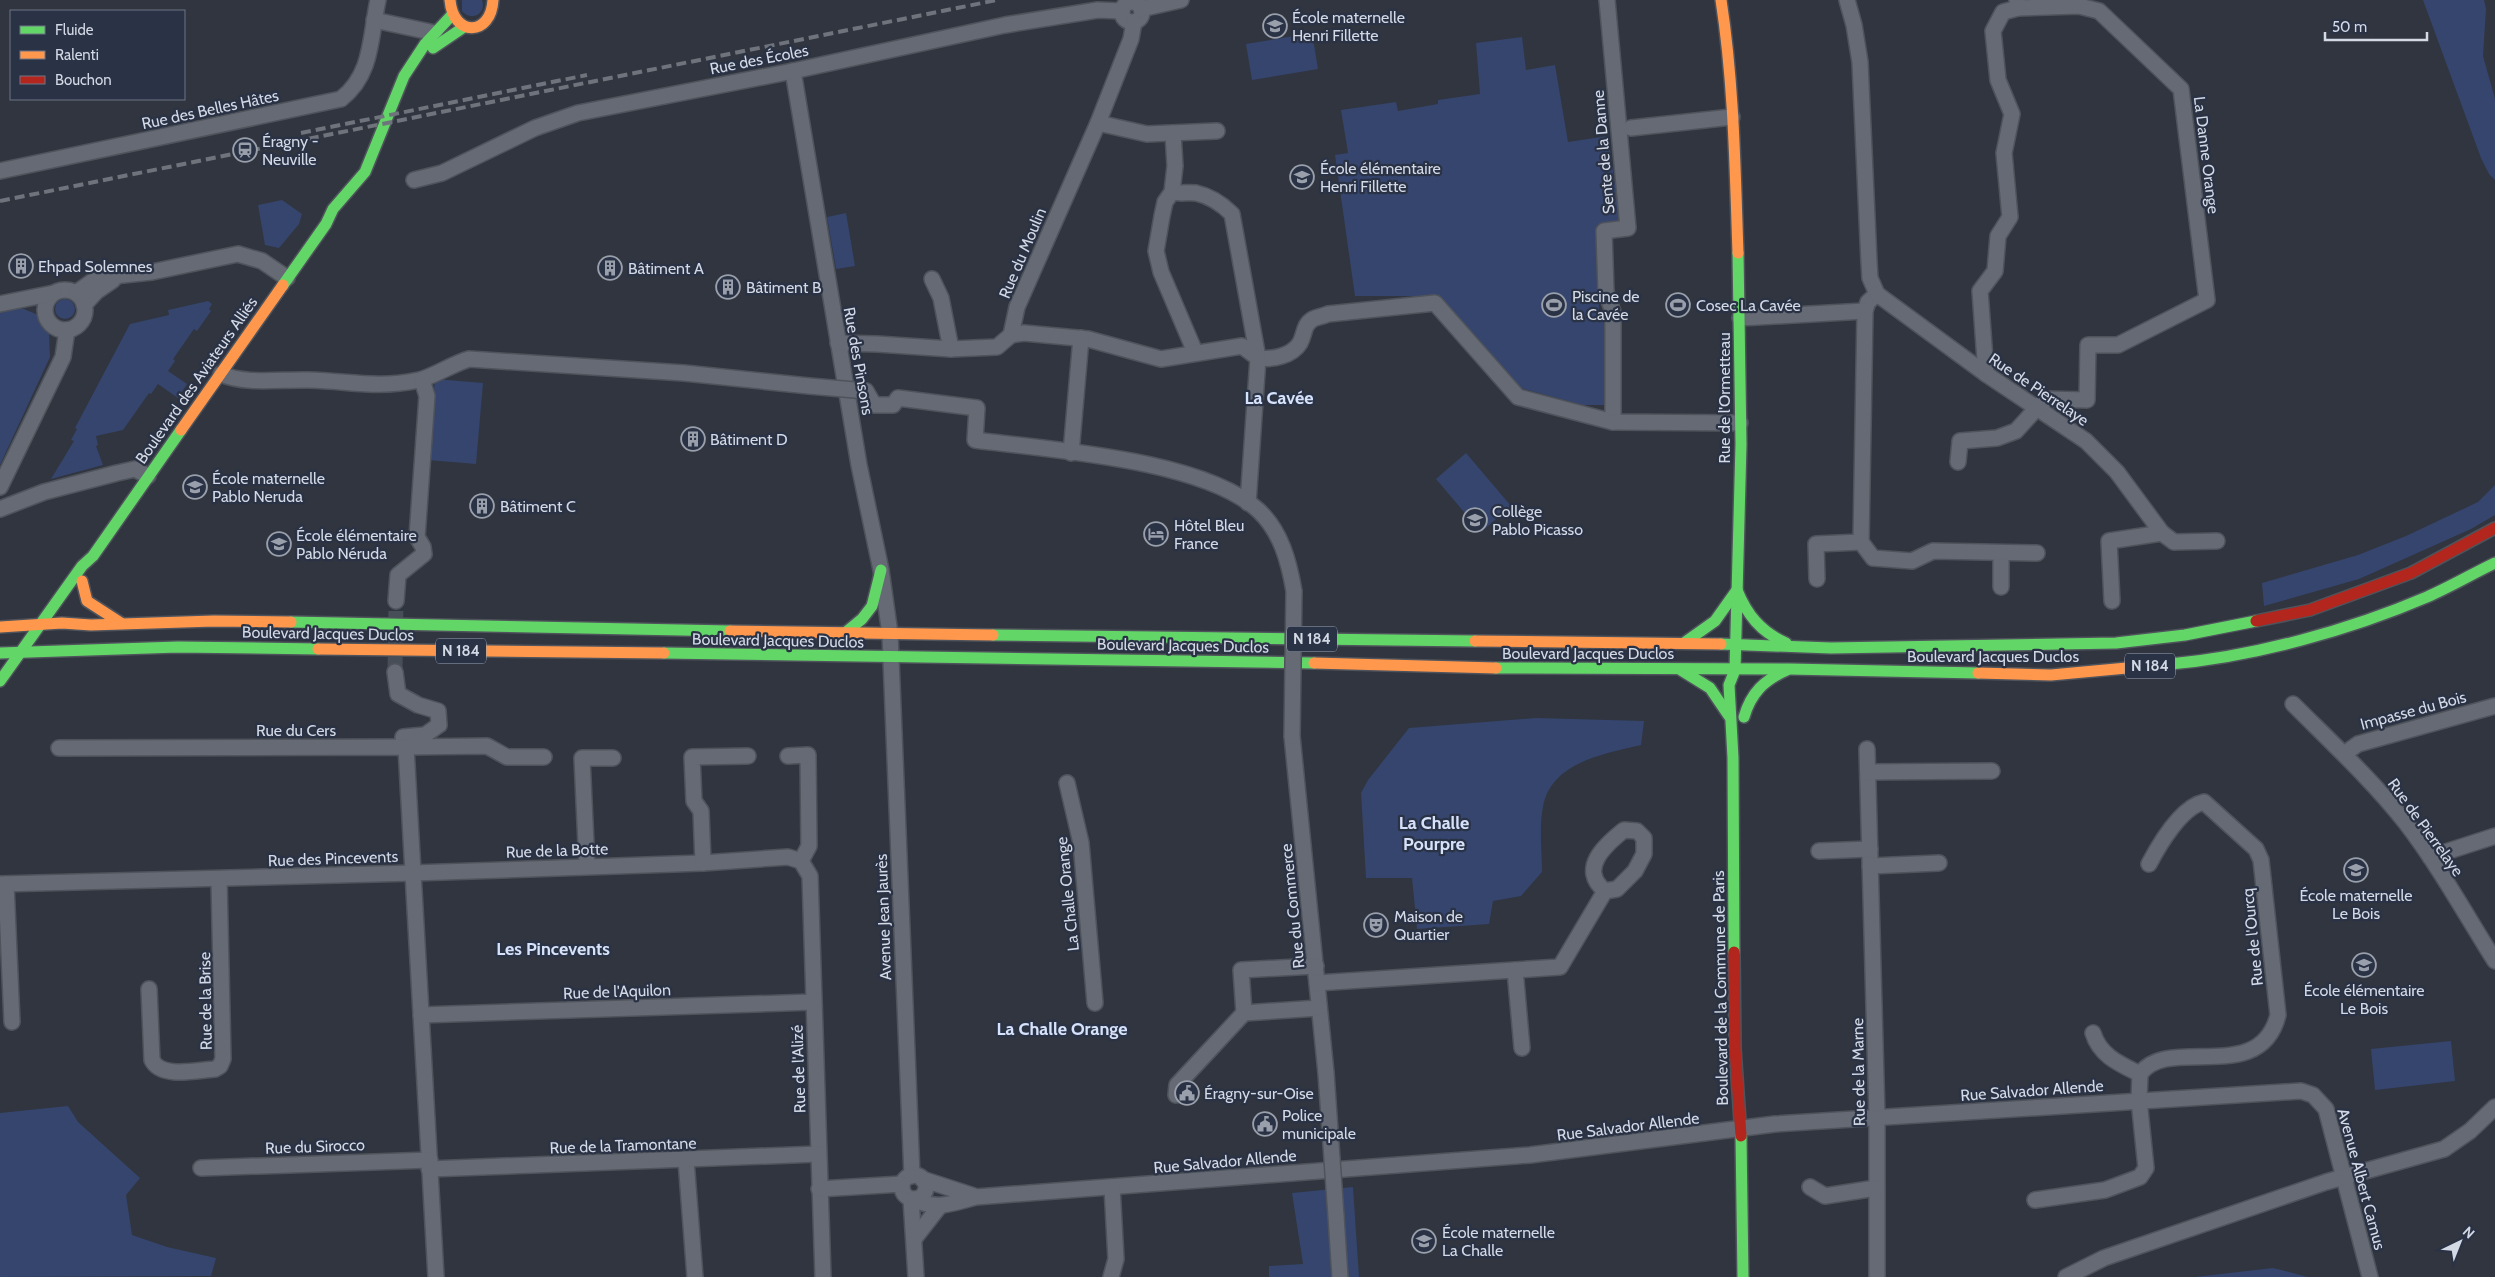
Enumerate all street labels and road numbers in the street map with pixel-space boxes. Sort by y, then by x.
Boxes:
street label: Rue des Écoles [708,41,810,78]
street label: Rue des Belles Hâtes [140,86,281,133]
street label: Sente de la Danne [1589,89,1618,215]
street label: La Danne Orange [2190,95,2223,215]
street label: Rue du Moulin [995,205,1050,301]
street label: Boulevard des Aviateurs Alliés [131,293,262,467]
street label: Rue des Pinsons [840,306,877,417]
street label: Rue de l'Ormetteau [1715,332,1734,464]
street label: Rue de Pierrelaye [1985,349,2092,430]
street label: Boulevard Jacques Duclos [242,622,415,645]
road number: N 184 [1287,626,1337,652]
street label: Boulevard Jacques Duclos [692,629,865,652]
street label: Boulevard Jacques Duclos [1097,634,1270,657]
road number: N 184 [436,638,486,664]
street label: Boulevard Jacques Duclos [1502,644,1674,663]
street label: Boulevard Jacques Duclos [1907,647,2079,666]
road number: N 184 [2125,654,2175,678]
street label: Impasse du Bois [2358,687,2469,734]
street label: Rue du Cers [256,721,336,740]
street label: Rue de Pierrelaye [2384,775,2467,880]
street label: La Challe Orange [1052,836,1083,952]
street label: Rue de la Botte [505,839,609,862]
street label: Rue du Commerce [1276,843,1308,969]
street label: Rue des Pincevents [268,847,399,870]
street label: Avenue Jean Jaurès [872,853,895,980]
street label: Boulevard de la Commune de Paris [1709,870,1732,1106]
street label: Rue de l'Ourcq [2238,887,2267,987]
street label: Rue de la Brise [195,952,216,1050]
street label: Rue de l'Aquilon [563,980,671,1003]
street label: Rue de la Marne [1848,1018,1869,1126]
street label: Rue de l'Alizé [787,1024,810,1114]
street label: Rue Salvador Allende [1960,1076,2104,1105]
street label: Avenue Albert Camus [2334,1106,2390,1252]
street label: Rue Salvador Allende [1556,1108,1700,1145]
street label: Rue de la Tramontane [549,1133,697,1158]
street label: Rue du Sirocco [265,1135,365,1158]
street label: Rue Salvador Allende [1153,1146,1297,1177]

